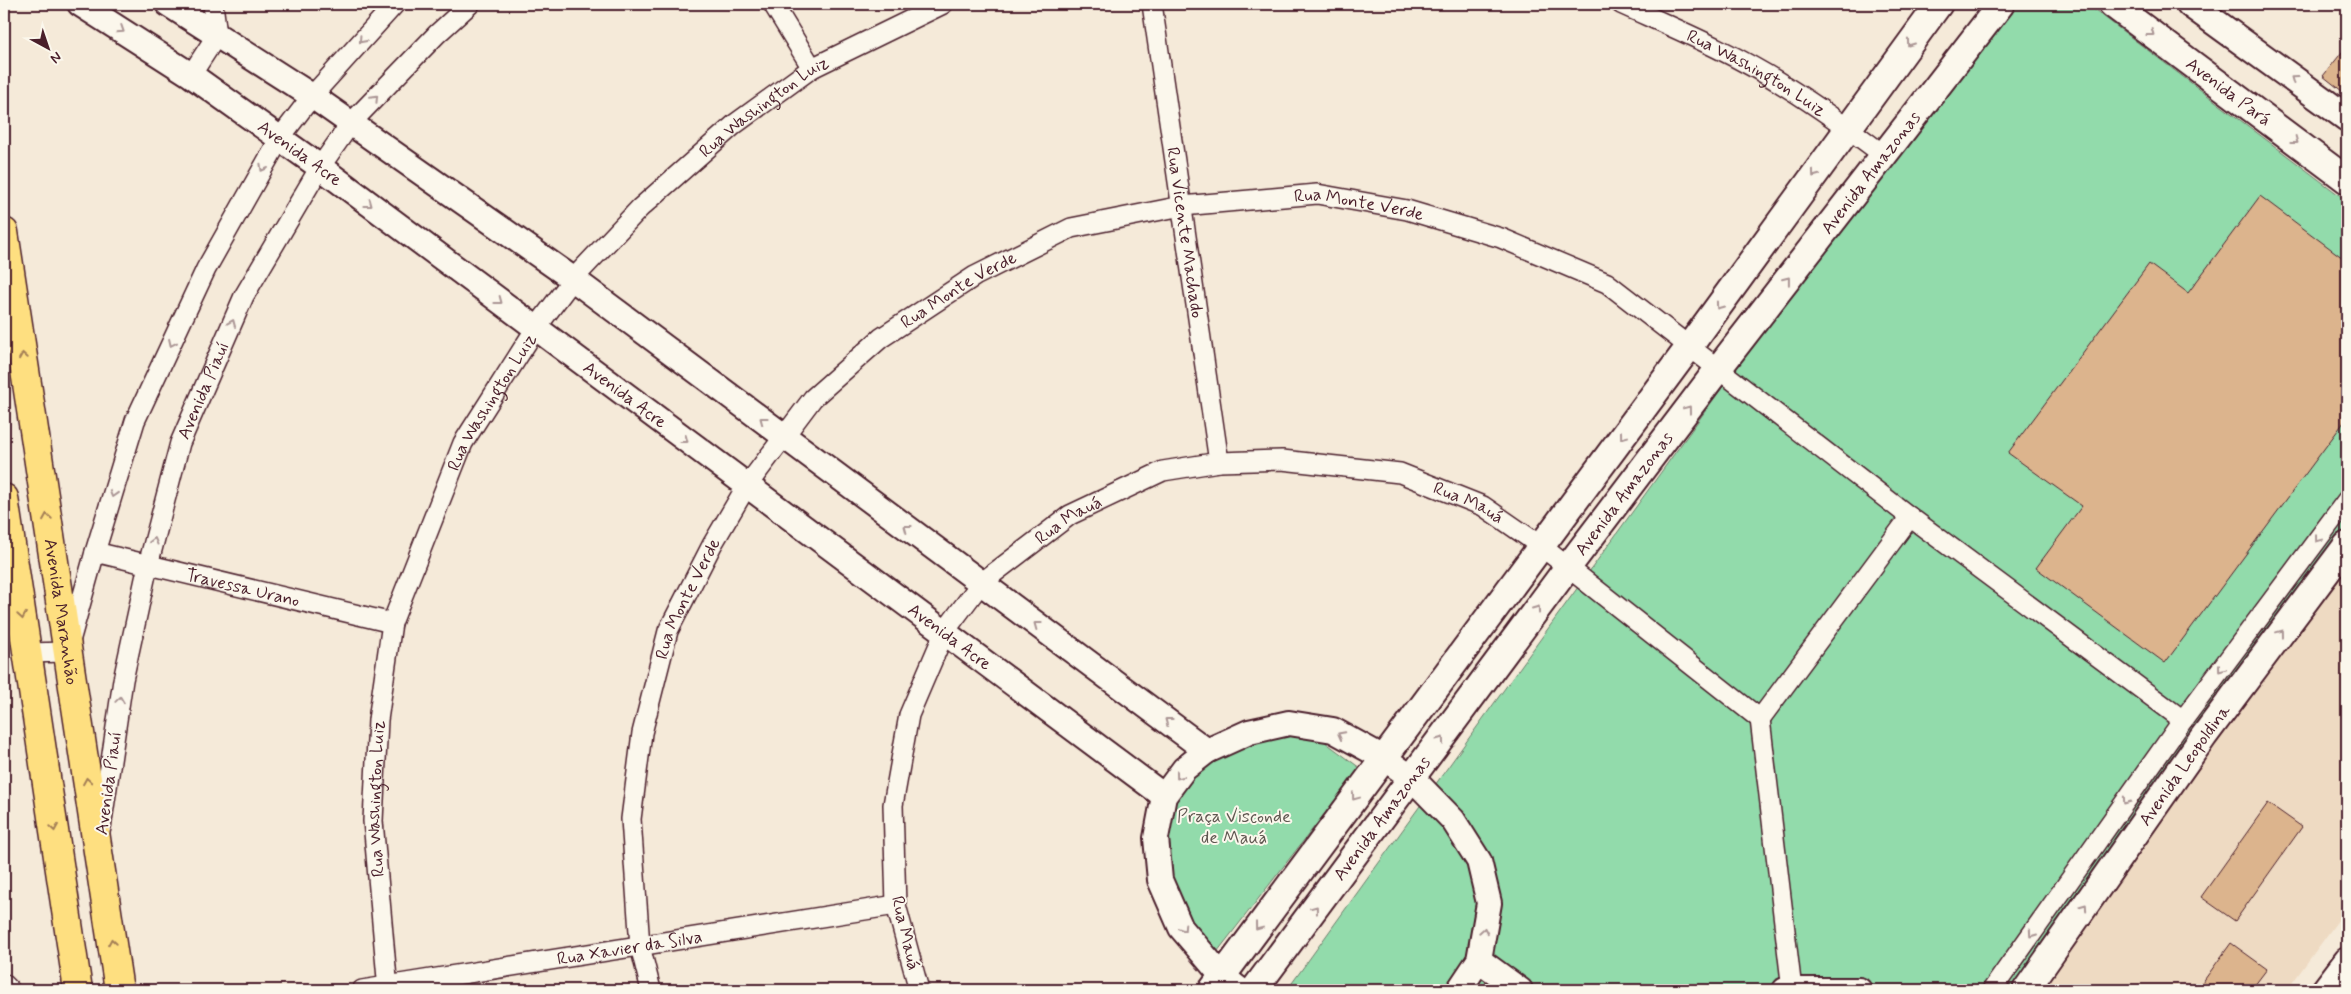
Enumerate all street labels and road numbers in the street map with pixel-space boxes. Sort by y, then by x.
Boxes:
street label: Rua Washington Luiz [1682,24,1830,122]
street label: Rua Washington Luiz [694,51,833,163]
street label: Avenida Pará [2181,52,2276,132]
street label: Avenida Amazonas [1816,106,1927,239]
street label: Avenida Acre [252,115,347,192]
street label: Rua Vicente Machado [1160,146,1209,320]
street label: Rua Monte Verde [1293,183,1427,227]
street label: Rua Monte Verde [896,246,1021,335]
street label: Rua Washington Luiz [442,329,543,475]
street label: Avenida Piauí [172,338,236,443]
street label: Avenida Acre [578,356,672,435]
street label: Avenida Amazonas [1570,427,1679,561]
street label: Rua Mauá [1430,476,1508,530]
street label: Rua Mauá [1030,491,1106,551]
street label: Rua Monte Verde [650,534,727,662]
street label: Avenida Maranhão [38,537,84,687]
street label: Travessa Urano [183,563,302,613]
street label: Avenida Acre [903,598,996,677]
street label: Avenida Leopoldina [2134,700,2236,831]
street label: Rua Washington Luiz [362,720,391,878]
street label: Avenida Piauí [90,730,128,836]
street label: Avenida Amazonas [1328,751,1437,886]
street label: Rua Mauá [885,894,925,973]
street label: Rua Xavier da Silva [555,925,704,972]

